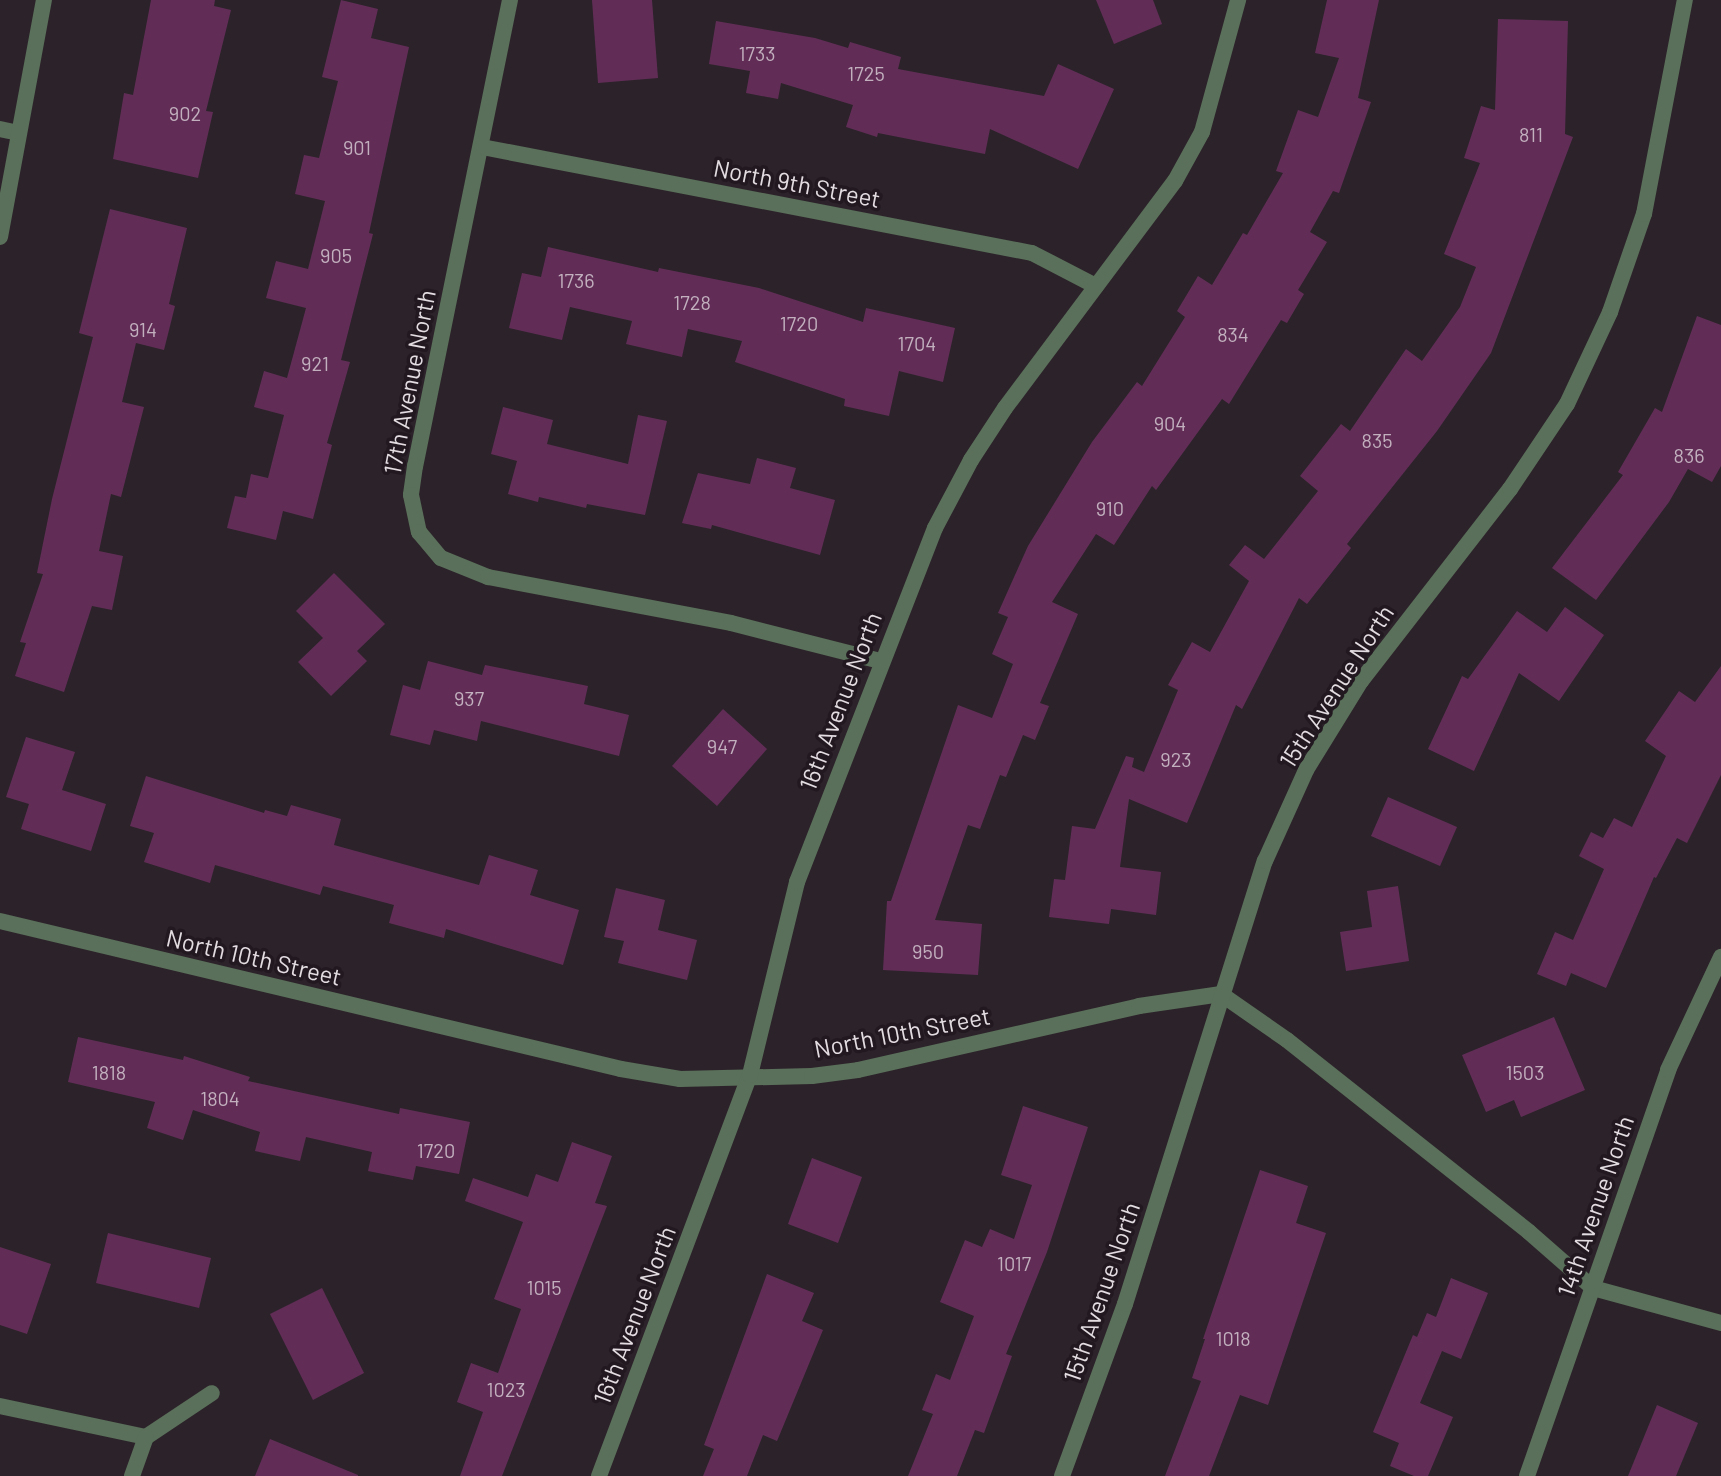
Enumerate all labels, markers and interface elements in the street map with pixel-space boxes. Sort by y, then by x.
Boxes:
house number: 1733 [738,41,776,65]
house number: 1725 [847,61,885,85]
house number: 902 [169,101,201,125]
house number: 811 [1519,122,1543,146]
house number: 901 [343,135,371,159]
street label: North 9th Street [711,153,883,213]
house number: 905 [320,243,352,267]
house number: 1736 [557,268,595,292]
street label: 17th Avenue North [377,287,441,477]
house number: 1728 [673,290,711,314]
house number: 1720 [780,311,818,335]
house number: 914 [129,317,157,341]
house number: 834 [1217,322,1249,346]
house number: 1704 [898,331,936,355]
house number: 921 [301,351,329,375]
house number: 904 [1154,411,1186,435]
house number: 835 [1362,428,1392,452]
house number: 836 [1673,443,1705,467]
house number: 910 [1096,496,1124,520]
street label: 15th Avenue North [1273,599,1399,773]
street label: 16th Avenue North [793,608,887,794]
house number: 937 [454,686,484,710]
house number: 947 [707,734,737,758]
house number: 923 [1160,747,1192,771]
street label: North 10th Street [164,923,344,991]
house number: 950 [912,939,944,963]
street label: North 10th Street [811,1001,993,1063]
house number: 1818 [92,1060,126,1084]
house number: 1503 [1506,1060,1544,1084]
house number: 1804 [200,1086,240,1110]
street label: 14th Avenue North [1551,1112,1639,1300]
house number: 1720 [417,1138,455,1162]
street label: 15th Avenue North [1057,1198,1145,1386]
street label: 16th Avenue North [587,1222,681,1408]
house number: 1017 [997,1251,1031,1275]
house number: 1015 [526,1275,562,1299]
house number: 1018 [1215,1326,1251,1350]
house number: 1023 [486,1377,526,1401]

